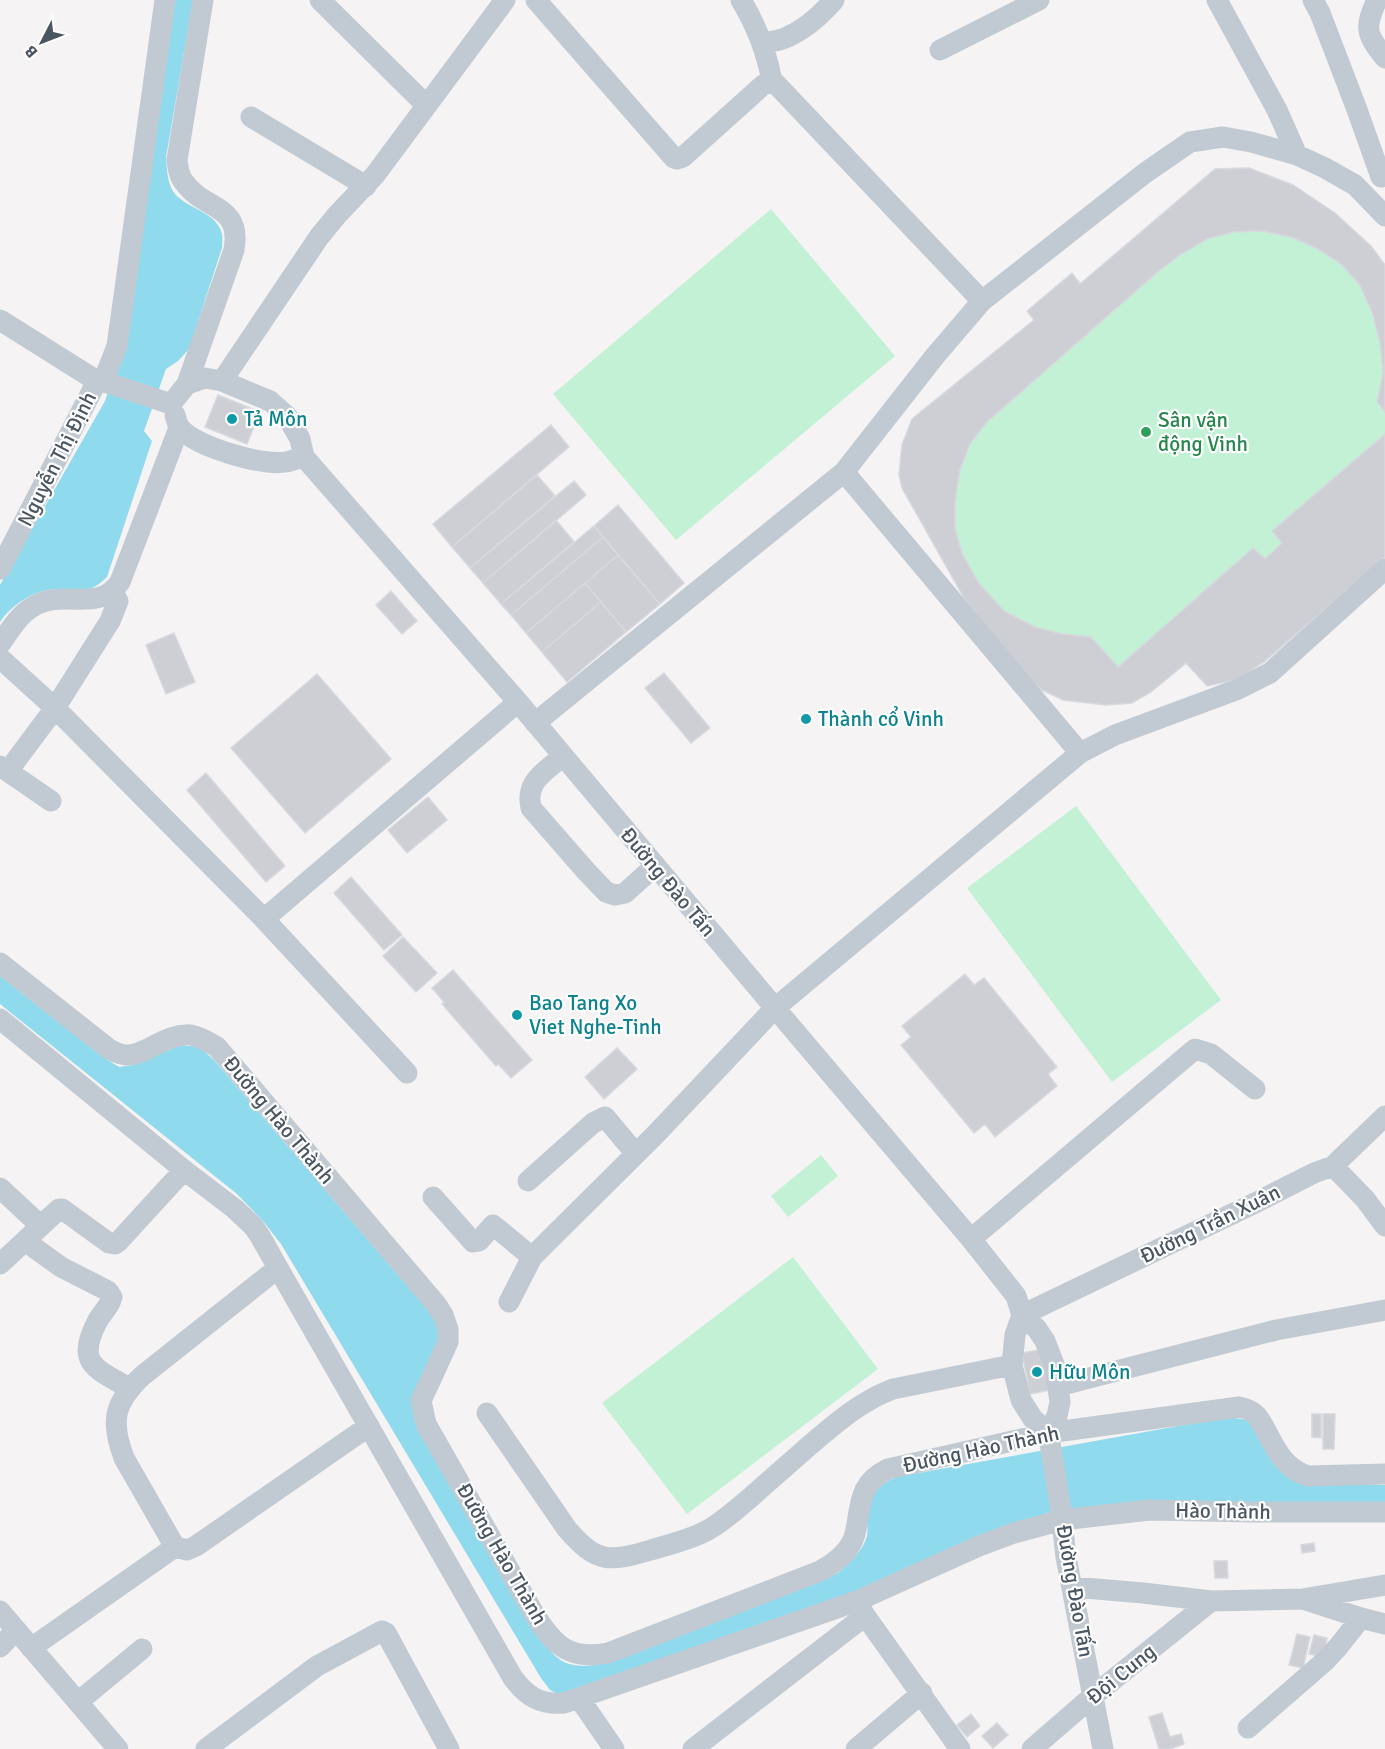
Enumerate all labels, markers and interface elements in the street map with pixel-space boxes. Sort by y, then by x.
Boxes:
north arrow [12,12,72,72]
text: B [21,41,42,62]
street label: Nguyễn Thị Định [12,387,102,531]
place label: Tả Môn [244,406,307,432]
place label: Sân vận động Vinh [1158,407,1248,457]
marker: Tả Môn [225,412,239,426]
marker: Sân vận động Vinh [1139,425,1153,439]
place label: Thành cổ Vinh [818,705,944,732]
marker: Thành cổ Vinh [799,712,813,726]
street label: Đường Đào Tấn [615,822,721,942]
place label: Bao Tang Xo Viet Nghe-Tinh [529,990,662,1040]
marker: Bao Tang Xo Viet Nghe-Tinh [510,1008,524,1022]
street label: Đường Hào Thành [218,1051,340,1189]
street label: Đường Trần Xuân [1136,1179,1284,1269]
place label: Hữu Môn [1049,1359,1130,1385]
marker: Hữu Môn [1030,1365,1044,1379]
street label: Đường Hào Thành [900,1420,1062,1478]
street label: Đường Hào Thành [451,1479,553,1629]
street label: Hào Thành [1175,1497,1271,1525]
street label: Đường Đào Tấn [1051,1523,1099,1659]
street label: Đội Cung [1081,1638,1161,1710]

